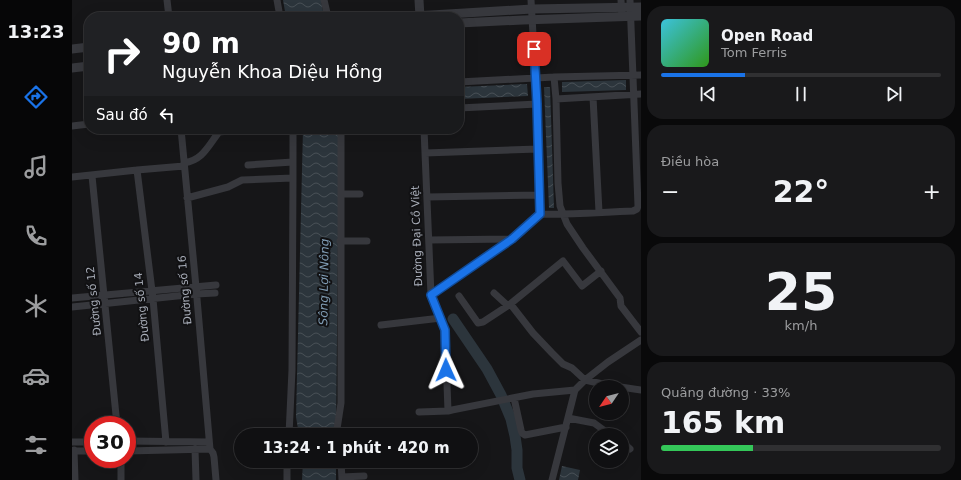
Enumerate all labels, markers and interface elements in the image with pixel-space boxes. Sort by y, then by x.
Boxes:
text: 13:23 [7,21,65,42]
text: 90 m [162,27,240,60]
text: Open Road [721,27,813,45]
icon: right [96,28,148,80]
pin [517,32,551,66]
icon: arrive [523,38,545,60]
text: Tom Ferris [721,45,787,60]
text: Nguyễn Khoa Diệu Hồng [162,61,383,82]
icon: directions [22,83,50,111]
icon: previous [697,83,719,105]
icon: pause [790,83,812,105]
icon: next [883,83,905,105]
icon: left [156,104,178,126]
text: Sau đó [96,106,148,124]
icon: music [22,153,50,181]
text: Điều hòa [661,154,719,169]
text: 22° [773,174,829,209]
text: − [661,179,679,204]
text: + [923,179,941,204]
street label: Đường Đại Cồ Việt [409,185,425,287]
icon: phone [22,222,50,250]
water label: Sông Lợi Nông [316,238,332,325]
street label: Đường số 16 [175,255,195,325]
text: 25 [765,262,837,322]
street label: Đường số 12 [84,266,104,336]
street label: Đường số 14 [132,272,152,342]
icon: climate [22,292,50,320]
text: km/h [785,318,817,333]
position arrow [425,349,467,391]
icon: car [22,362,50,390]
north arrow [589,380,629,420]
map controls [589,380,629,468]
text: Quãng đường · 33% [661,385,790,400]
text: 165 km [661,405,785,440]
speed limit sign: 30 [84,416,136,468]
button: layers [589,428,629,468]
icon: filters [22,431,50,459]
text: 13:24 · 1 phút · 420 m [262,439,450,457]

